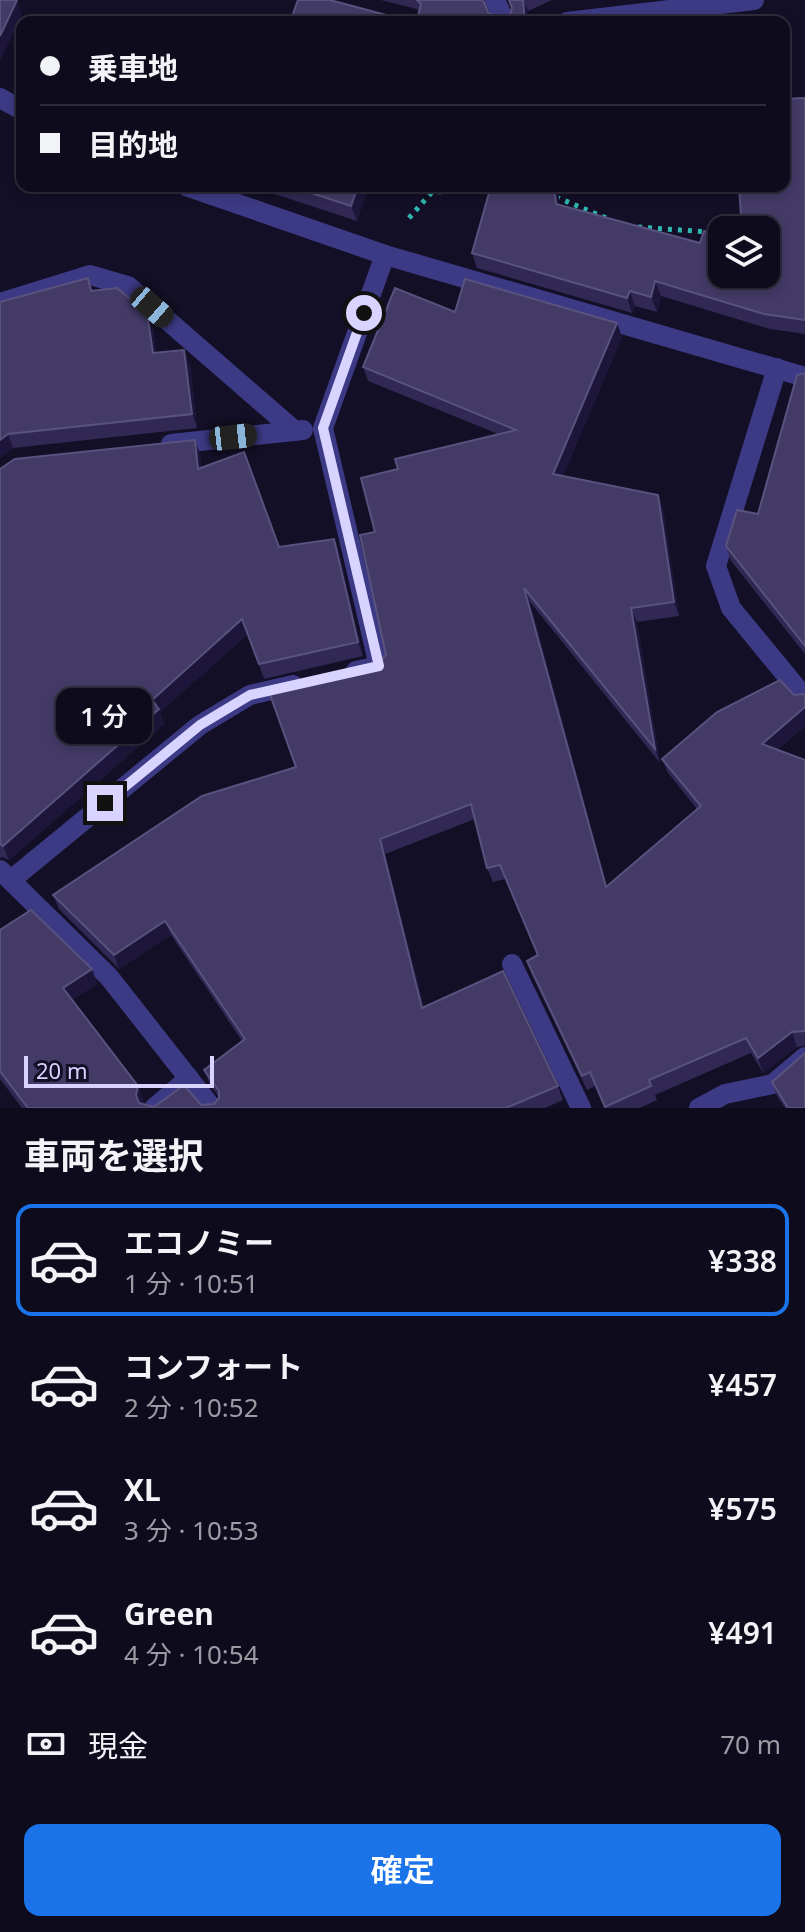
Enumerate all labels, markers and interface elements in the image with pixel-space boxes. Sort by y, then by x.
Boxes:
text: 乗車地 [88,47,178,88]
text: 目的地 [88,124,178,165]
map controls [708,216,780,288]
button: layers [708,216,780,288]
car [126,282,178,332]
route start [346,295,382,331]
car [208,423,258,451]
callout: 1 分 [57,687,153,743]
text: 1 分 [80,698,128,734]
route end [87,785,123,821]
scale bar [24,1052,214,1088]
text: 20 m [36,1055,87,1085]
text: 車両を選択 [24,1131,204,1180]
text: エコノミー [124,1222,274,1263]
icon: car [28,1224,100,1296]
text: ¥338 [708,1240,777,1281]
text: 1 分 · 10:51 [124,1265,259,1301]
text: コンフォート [124,1346,303,1387]
icon: car [28,1348,100,1420]
text: ¥457 [708,1364,777,1405]
text: 2 分 · 10:52 [124,1389,259,1425]
text: XL [124,1469,161,1510]
icon: car [28,1472,100,1544]
text: ¥575 [708,1488,777,1529]
text: 3 分 · 10:53 [124,1512,259,1548]
text: Green [124,1593,214,1634]
icon: car [28,1596,100,1668]
text: ¥491 [708,1612,777,1653]
text: 4 分 · 10:54 [124,1636,259,1672]
icon: cash [24,1722,68,1766]
text: 現金 [88,1725,148,1766]
text: 70 m [720,1726,781,1762]
button: 確定 [24,1824,781,1916]

